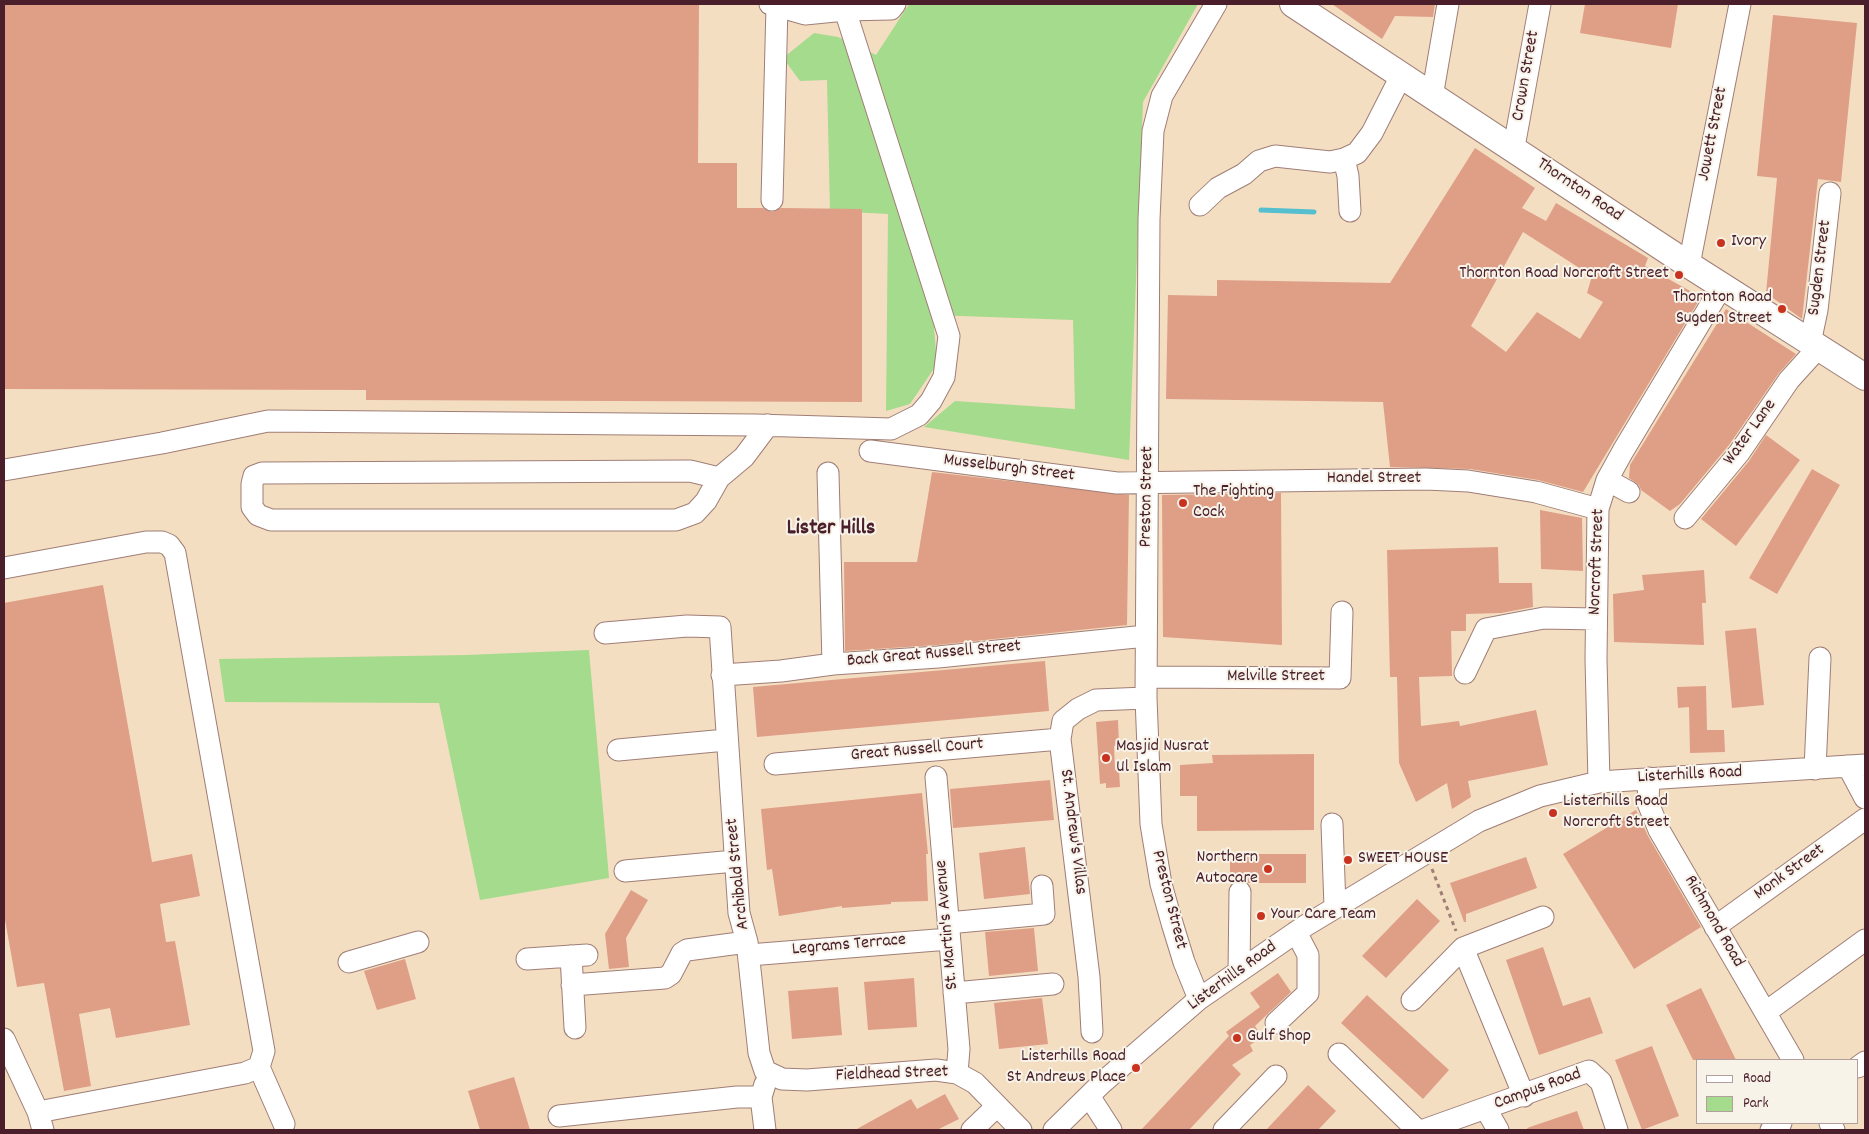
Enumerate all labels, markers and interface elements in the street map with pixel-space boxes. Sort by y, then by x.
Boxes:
street label: Crown Street [1508,29,1546,123]
street label: Jowett Street [1694,85,1734,183]
street label: Thornton Road [1532,154,1626,228]
street label: Sugden Street [1804,219,1838,317]
place label: Ivory [1731,232,1766,254]
marker: Ivory [1715,237,1727,249]
place label: Thornton Road Norcroft Street [1459,264,1669,286]
marker: Thornton Road Norcroft Street [1673,269,1685,281]
place label: Thornton Road Sugden Street [1673,288,1772,330]
marker: Thornton Road Sugden Street [1776,303,1788,315]
street label: Water Lane [1720,396,1782,470]
street label: Preston Street [1136,446,1160,548]
street label: Musselburgh Street [942,450,1076,488]
street label: Handel Street [1327,469,1421,491]
place label: The Fighting Cock [1193,482,1274,524]
marker: The Fighting Cock [1177,497,1189,509]
street label: Norcroft Street [1585,508,1611,616]
district label: Lister Hills [787,517,875,543]
street label: Back Great Russell Street [846,637,1022,673]
street label: Melville Street [1227,667,1325,689]
street label: Great Russell Court [850,734,984,768]
place label: Masjid Nusrat Ul Islam [1116,737,1209,780]
marker: Masjid Nusrat Ul Islam [1100,752,1112,764]
street label: Listerhills Road [1637,762,1743,790]
street label: St. Andrew's Villas [1054,768,1090,896]
place label: Listerhills Road Norcroft Street [1563,792,1669,834]
marker: Listerhills Road Norcroft Street [1547,807,1559,819]
street label: Archibald Street [722,817,756,931]
street label: Monk Street [1750,840,1830,906]
street label: Preston Street [1145,848,1191,952]
place label: Northern Autocare [1195,848,1258,891]
place label: SWEET HOUSE [1358,849,1448,871]
marker: SWEET HOUSE [1342,854,1354,866]
street label: St. Martin's Avenue [932,859,964,991]
marker: Northern Autocare [1262,863,1274,875]
street label: Richmond Road [1678,872,1748,972]
place label: Your Care Team [1271,905,1376,927]
marker: Your Care Team [1255,910,1267,922]
street label: Legrams Terrace [791,930,907,962]
street label: Listerhills Road [1184,937,1282,1017]
place label: Gulf Shop [1247,1027,1311,1049]
marker: Gulf Shop [1231,1032,1243,1044]
place label: Listerhills Road St Andrews Place [1007,1047,1126,1090]
legend [1696,1059,1859,1124]
street label: Fieldhead Street [835,1062,949,1088]
marker: Listerhills Road St Andrews Place [1130,1062,1142,1074]
street label: Campus Road [1491,1064,1585,1116]
text: Road [1743,1068,1771,1090]
text: Park [1743,1093,1769,1115]

